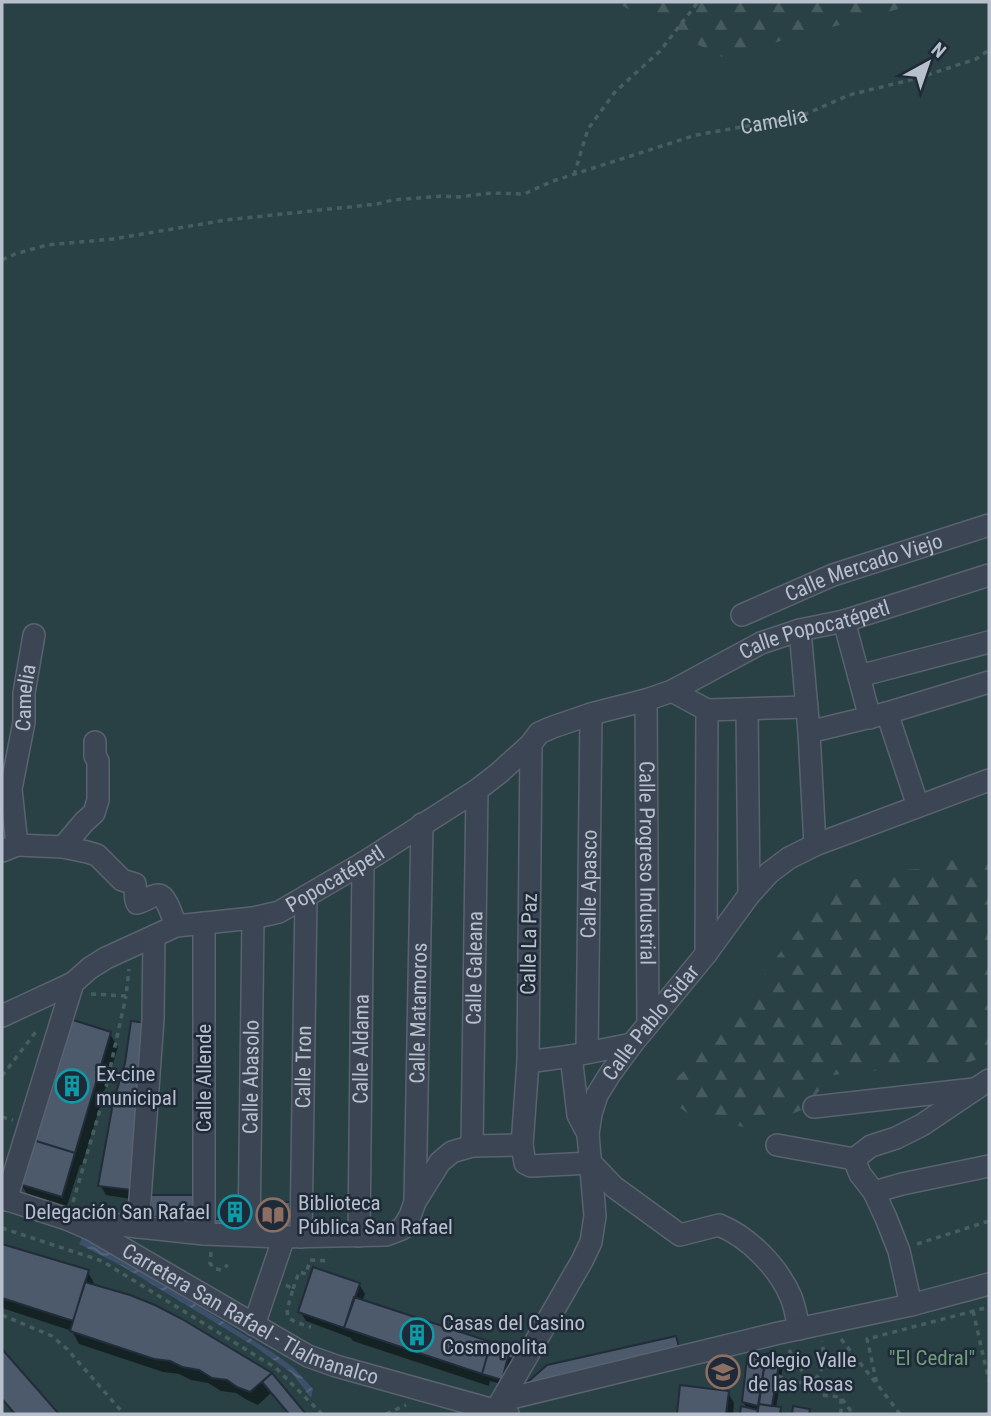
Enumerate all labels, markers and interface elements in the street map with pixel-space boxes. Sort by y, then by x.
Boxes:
north arrow [893,28,963,98]
text: N [927,38,950,63]
street label: Camelia [738,103,811,139]
street label: Calle Mercado Viejo [781,529,946,607]
street label: Calle Popocatépetl [735,595,893,665]
street label: Camelia [10,662,41,733]
street label: Calle Progreso Industrial [634,761,660,965]
street label: Calle Apasco [576,830,602,938]
street label: Popocatépetl [282,841,389,917]
street label: Calle La Paz [516,893,542,995]
street label: Calle Galeana [462,911,487,1025]
street label: Calle Matamoros [405,942,432,1084]
street label: Calle Pablo Sidar [597,960,704,1085]
street label: Calle Aldama [348,994,374,1104]
street label: Calle Abasolo [238,1020,264,1134]
street label: Calle Allende [192,1024,216,1132]
street label: Calle Tron [291,1025,316,1109]
place label: Ex-cine municipal [96,1062,177,1110]
building icon: Ex-cine municipal [53,1067,91,1105]
place label: Biblioteca Pública San Rafael [298,1191,453,1239]
building icon: Delegación San Rafael [216,1193,254,1231]
library icon: Biblioteca Pública San Rafael [254,1196,292,1234]
place label: Delegación San Rafael [25,1200,210,1224]
street label: Carretera San Rafael - Tlalmanalco [118,1239,381,1389]
place label: Casas del Casino Cosmopolita [442,1311,585,1359]
building icon: Casas del Casino Cosmopolita [398,1316,436,1354]
park label: "El Cedral" [889,1346,975,1370]
place label: Colegio Valle de las Rosas [748,1348,857,1396]
school or university icon: Colegio Valle de las Rosas [704,1353,742,1391]

